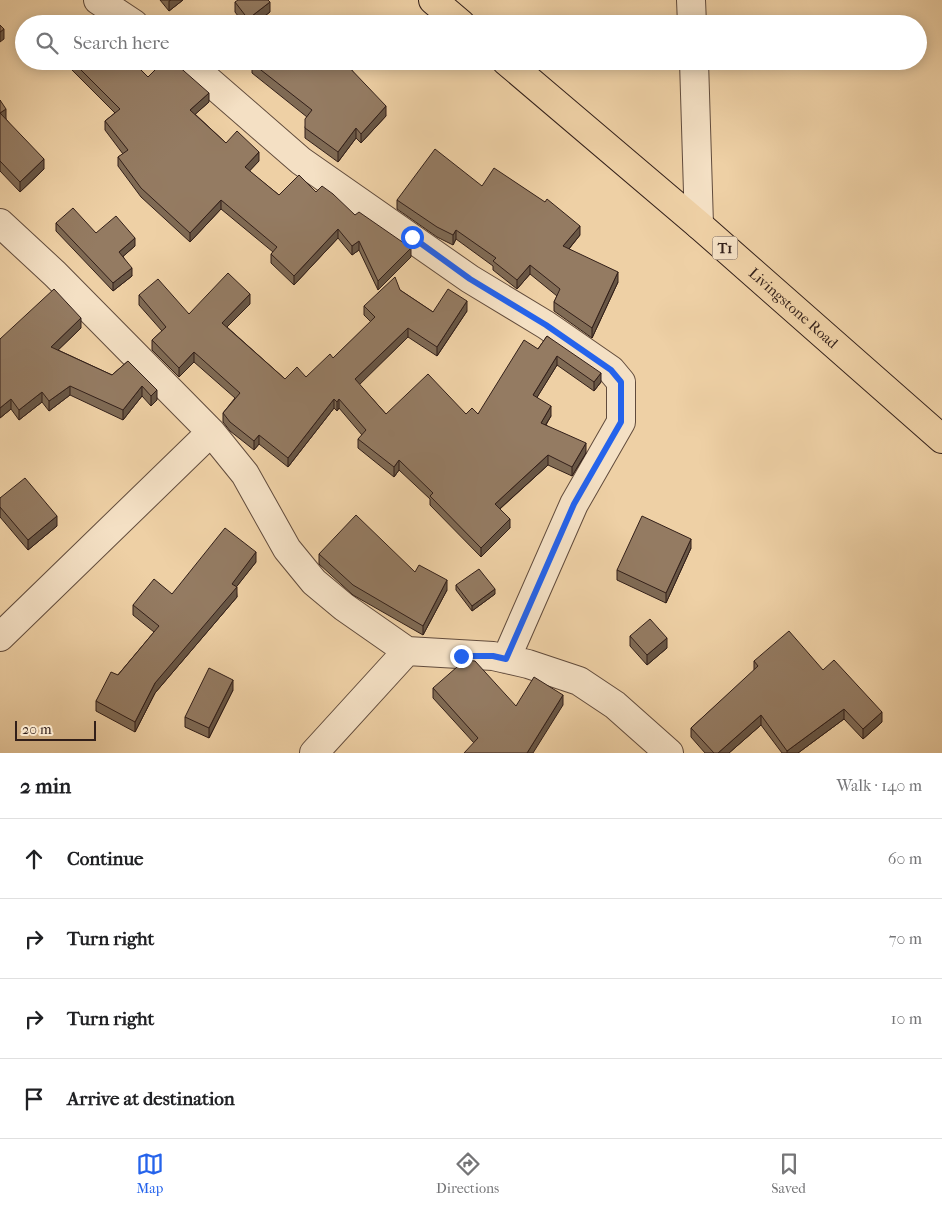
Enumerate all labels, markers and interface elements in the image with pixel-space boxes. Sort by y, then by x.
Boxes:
search box [15,15,927,70]
icon: search [33,29,61,57]
text: Search here [73,32,169,54]
route start [401,226,424,249]
road number: T1 [712,237,738,260]
street label: Livingstone Road [745,264,842,353]
route end [450,645,473,668]
scale bar [15,718,96,741]
text: 20 m [22,721,52,738]
text: 2 min [20,774,71,798]
text: Walk · 140 m [837,776,922,795]
icon: ahead [20,845,48,873]
text: Continue [67,848,143,870]
text: 60 m [888,849,922,868]
icon: right [20,925,48,953]
text: Turn right [67,928,154,950]
text: 70 m [889,929,922,948]
icon: right [20,1005,48,1033]
text: Turn right [67,1008,154,1030]
text: 10 m [891,1009,922,1028]
icon: arrive [20,1085,48,1113]
text: Arrive at destination [67,1088,235,1110]
tab: Map [136,1150,164,1197]
tab: Directions [436,1150,499,1197]
tab: Saved [771,1150,806,1197]

